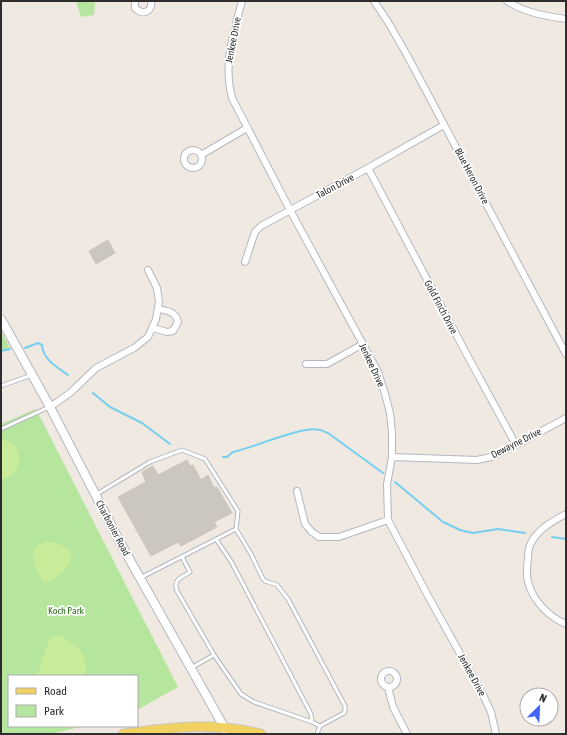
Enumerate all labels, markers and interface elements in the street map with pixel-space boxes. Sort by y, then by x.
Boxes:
street label: Jenkee Drive [223,16,243,64]
street label: Blue Heron Drive [453,146,492,206]
street label: Talon Drive [314,171,356,201]
street label: Gold Finch Drive [422,278,460,336]
street label: Jenkee Drive [357,342,387,389]
street label: Dewayne Drive [489,425,543,460]
street label: Charbonier Road [94,498,132,558]
park label: Koch Park [48,605,85,616]
street label: Jenkee Drive [456,652,488,698]
legend [8,675,138,727]
text: Road [44,684,67,698]
north arrow [519,687,559,727]
text: N [538,691,548,705]
text: Park [44,704,65,718]

